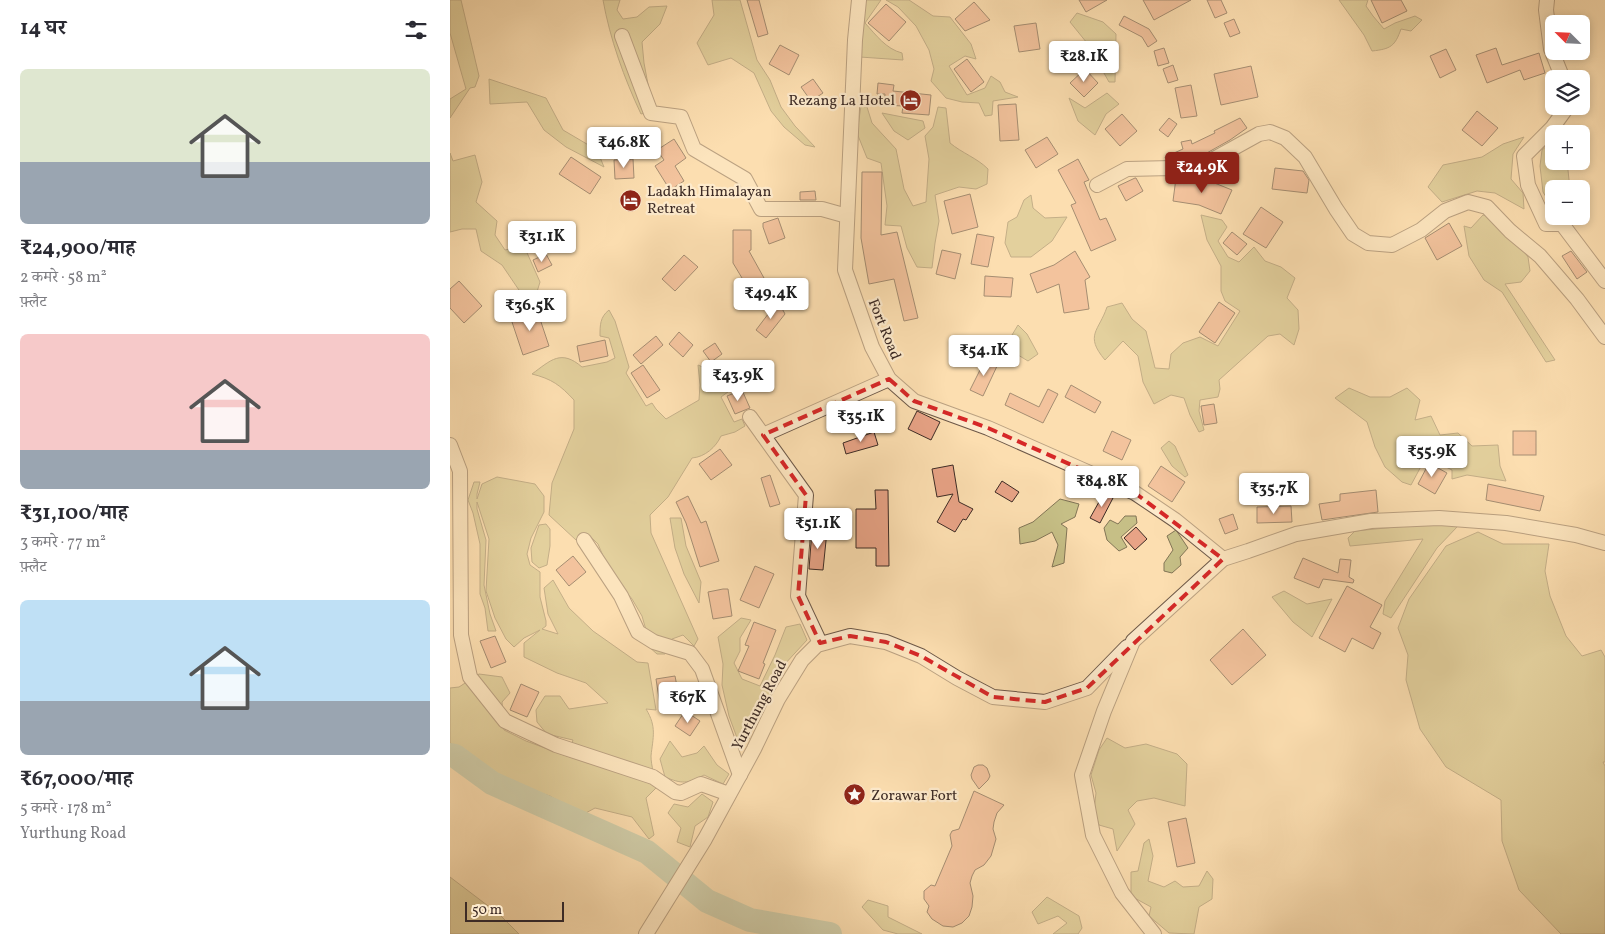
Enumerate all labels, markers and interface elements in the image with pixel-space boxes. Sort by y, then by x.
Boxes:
text: 14 घर [20,14,66,43]
north arrow [1545,15,1590,60]
map controls [1545,15,1590,225]
icon: filters [402,16,430,44]
pin: ₹28.1K [1043,41,1125,83]
text: ₹28.1K [1060,46,1108,68]
button: layers [1545,70,1590,115]
hotel icon: Rezang La Hotel [899,88,923,112]
place label: Rezang La Hotel [788,91,895,112]
icon: home [180,101,270,191]
button: + [1545,125,1590,170]
pin: ₹46.8K [583,126,665,169]
text: ₹46.8K [598,132,650,154]
pin: ₹24.9K [1161,152,1243,194]
text: ₹24.9K [1176,157,1228,179]
button: − [1545,180,1590,225]
place label: Ladakh Himalayan Retreat [647,182,772,220]
hotel icon: Ladakh Himalayan Retreat [619,188,643,212]
pin: ₹31.1K [501,220,583,263]
text: ₹31.1K [519,226,565,248]
text: ₹24,900/माह [20,234,135,263]
text: 2 कमरे · 58 m² [20,267,107,289]
pin: ₹49.4K [730,278,812,320]
text: ₹49.4K [745,283,797,305]
pin: ₹36.5K [489,290,571,332]
text: फ़्लैट [20,292,47,314]
text: ₹36.5K [505,295,555,317]
street label: Fort Road [862,296,905,363]
pin: ₹54.1K [943,334,1025,377]
text: ₹54.1K [960,340,1008,362]
pin: ₹43.9K [697,360,779,402]
text: ₹43.9K [712,365,764,387]
icon: home [180,366,270,456]
pin: ₹35.1K [820,400,902,443]
text: ₹35.1K [837,406,885,428]
pin: ₹55.9K [1391,436,1473,478]
text: ₹55.9K [1407,441,1457,463]
pin: ₹84.8K [1061,466,1143,508]
text: ₹84.8K [1076,471,1128,493]
pin: ₹35.7K [1233,472,1315,515]
text: ₹35.7K [1250,478,1298,500]
text: ₹31,100/माह [20,499,128,528]
pin: ₹51.1K [777,508,859,550]
text: ₹51.1K [795,513,841,535]
text: 3 कमरे · 77 m² [20,532,106,554]
text: फ़्लैट [20,557,47,579]
icon: home [180,633,270,723]
street label: Yurthung Road [728,657,793,755]
pin: ₹67K [658,682,718,724]
text: ₹67K [670,687,706,709]
text: ₹67,000/माह [20,765,133,794]
place icon: Zorawar Fort [843,783,867,807]
place label: Zorawar Fort [871,786,957,807]
text: 5 कमरे · 178 m² [20,798,112,820]
text: Yurthung Road [20,823,126,845]
scale bar [465,899,564,922]
text: 50 m [472,901,502,920]

